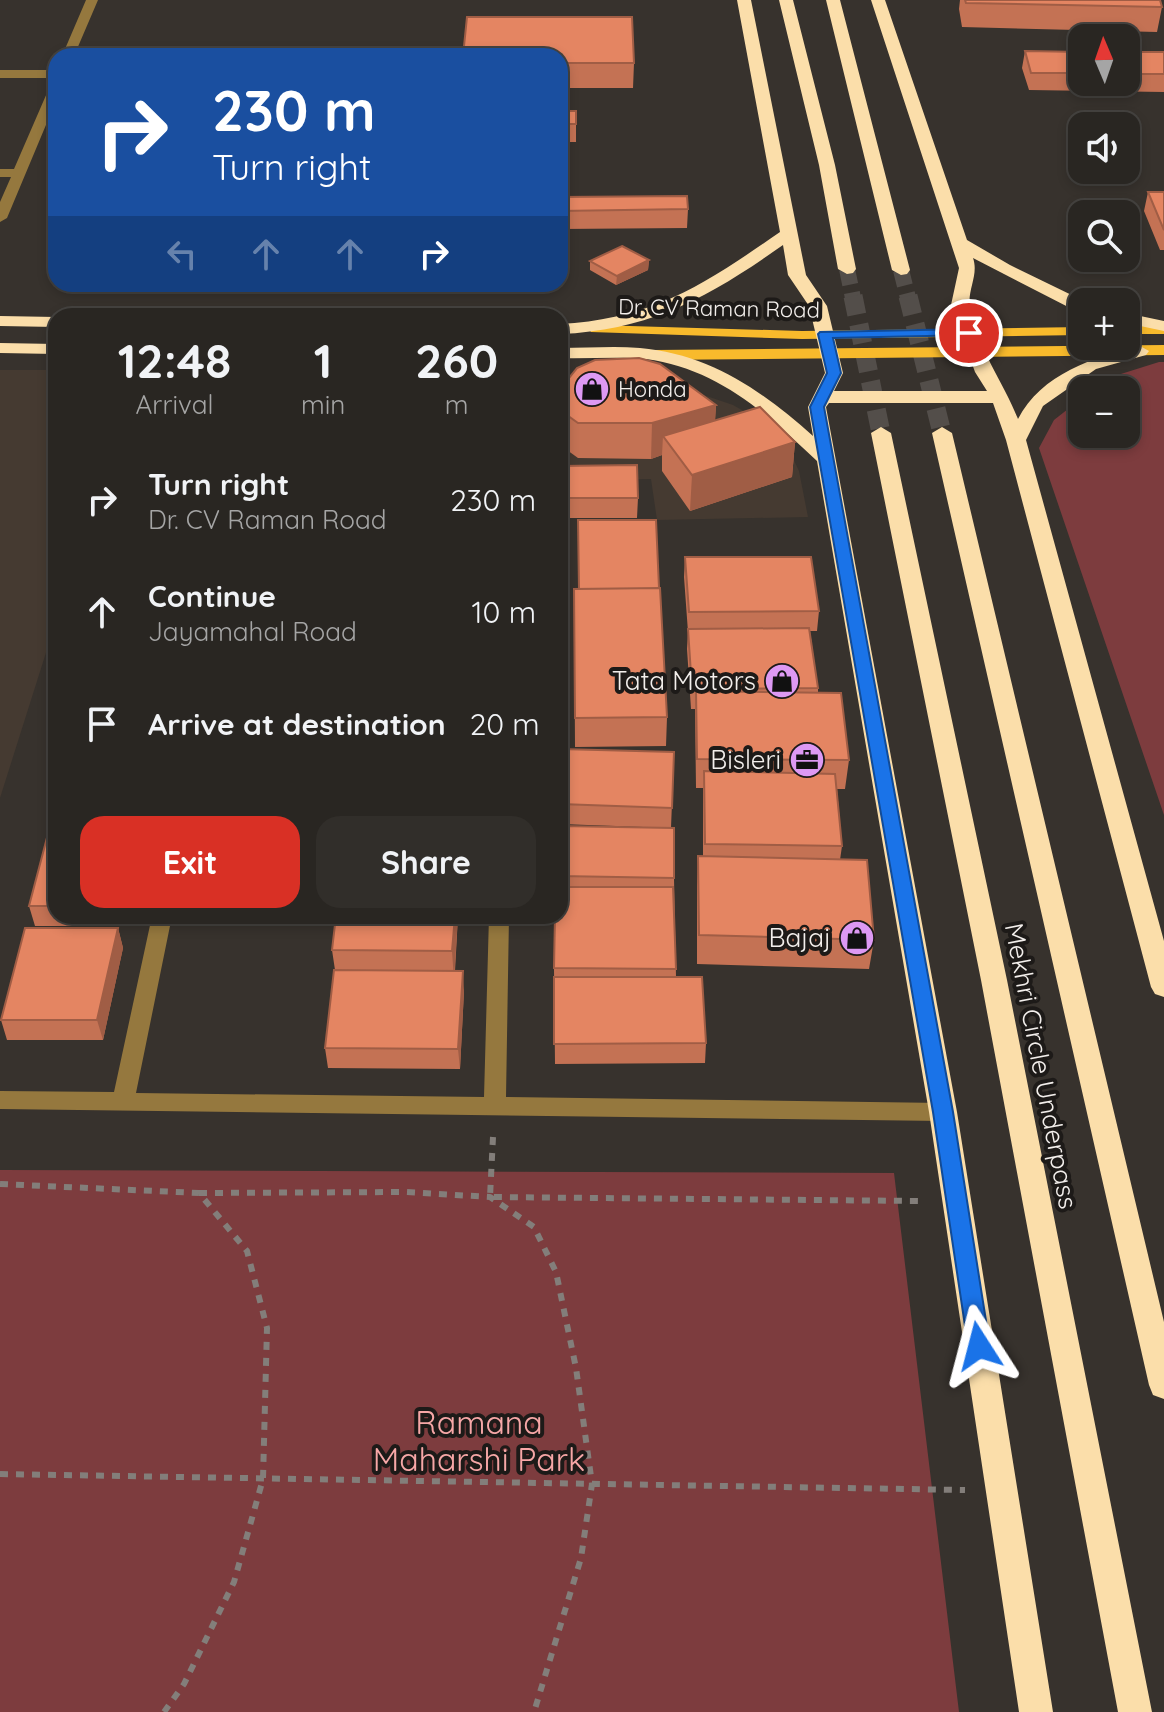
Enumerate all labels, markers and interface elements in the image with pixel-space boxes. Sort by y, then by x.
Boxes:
north arrow [1068,24,1140,96]
map controls [1068,24,1140,448]
text: 230 m [212,75,376,145]
icon: right [80,80,184,184]
button: sound [1068,112,1140,184]
text: Turn right [212,144,371,189]
button: search [1068,200,1140,272]
icon: left [160,232,204,276]
icon: ahead [244,232,288,276]
icon: ahead [328,232,372,276]
icon: right [412,232,456,276]
button: + [1068,288,1140,360]
street label: Dr. CV Raman Road [618,292,820,324]
pin [935,299,1003,367]
icon: arrive [947,311,991,355]
text: 12:48 [118,330,231,390]
text: 1 [314,330,332,390]
text: 260 [415,330,498,390]
shop icon: Honda [573,370,611,408]
place label: Honda [618,375,687,403]
button: − [1068,376,1140,448]
text: Arrival [136,388,213,421]
text: min [301,388,345,421]
text: m [445,388,468,421]
text: Turn right [148,465,289,503]
icon: right [80,478,124,522]
text: 230 m [450,481,536,519]
text: Dr. CV Raman Road [148,503,387,536]
text: Continue [148,577,276,615]
icon: ahead [80,590,124,634]
text: 10 m [472,593,536,631]
text: Jayamahal Road [148,615,357,648]
shop icon: Tata Motors [763,662,801,700]
place label: Tata Motors [612,664,756,697]
icon: arrive [80,702,124,746]
text: Arrive at destination [148,705,446,743]
text: 20 m [470,705,540,743]
office icon: Bisleri [788,741,826,779]
place label: Bisleri [710,743,781,776]
button: Exit [80,816,300,908]
button: Share [316,816,536,908]
shop icon: Bajaj [838,919,876,957]
street label: Mekhri Circle Underpass [998,920,1085,1212]
place label: Bajaj [769,921,831,954]
position arrow [937,1304,1021,1388]
park label: Ramana Maharshi Park [373,1402,585,1479]

